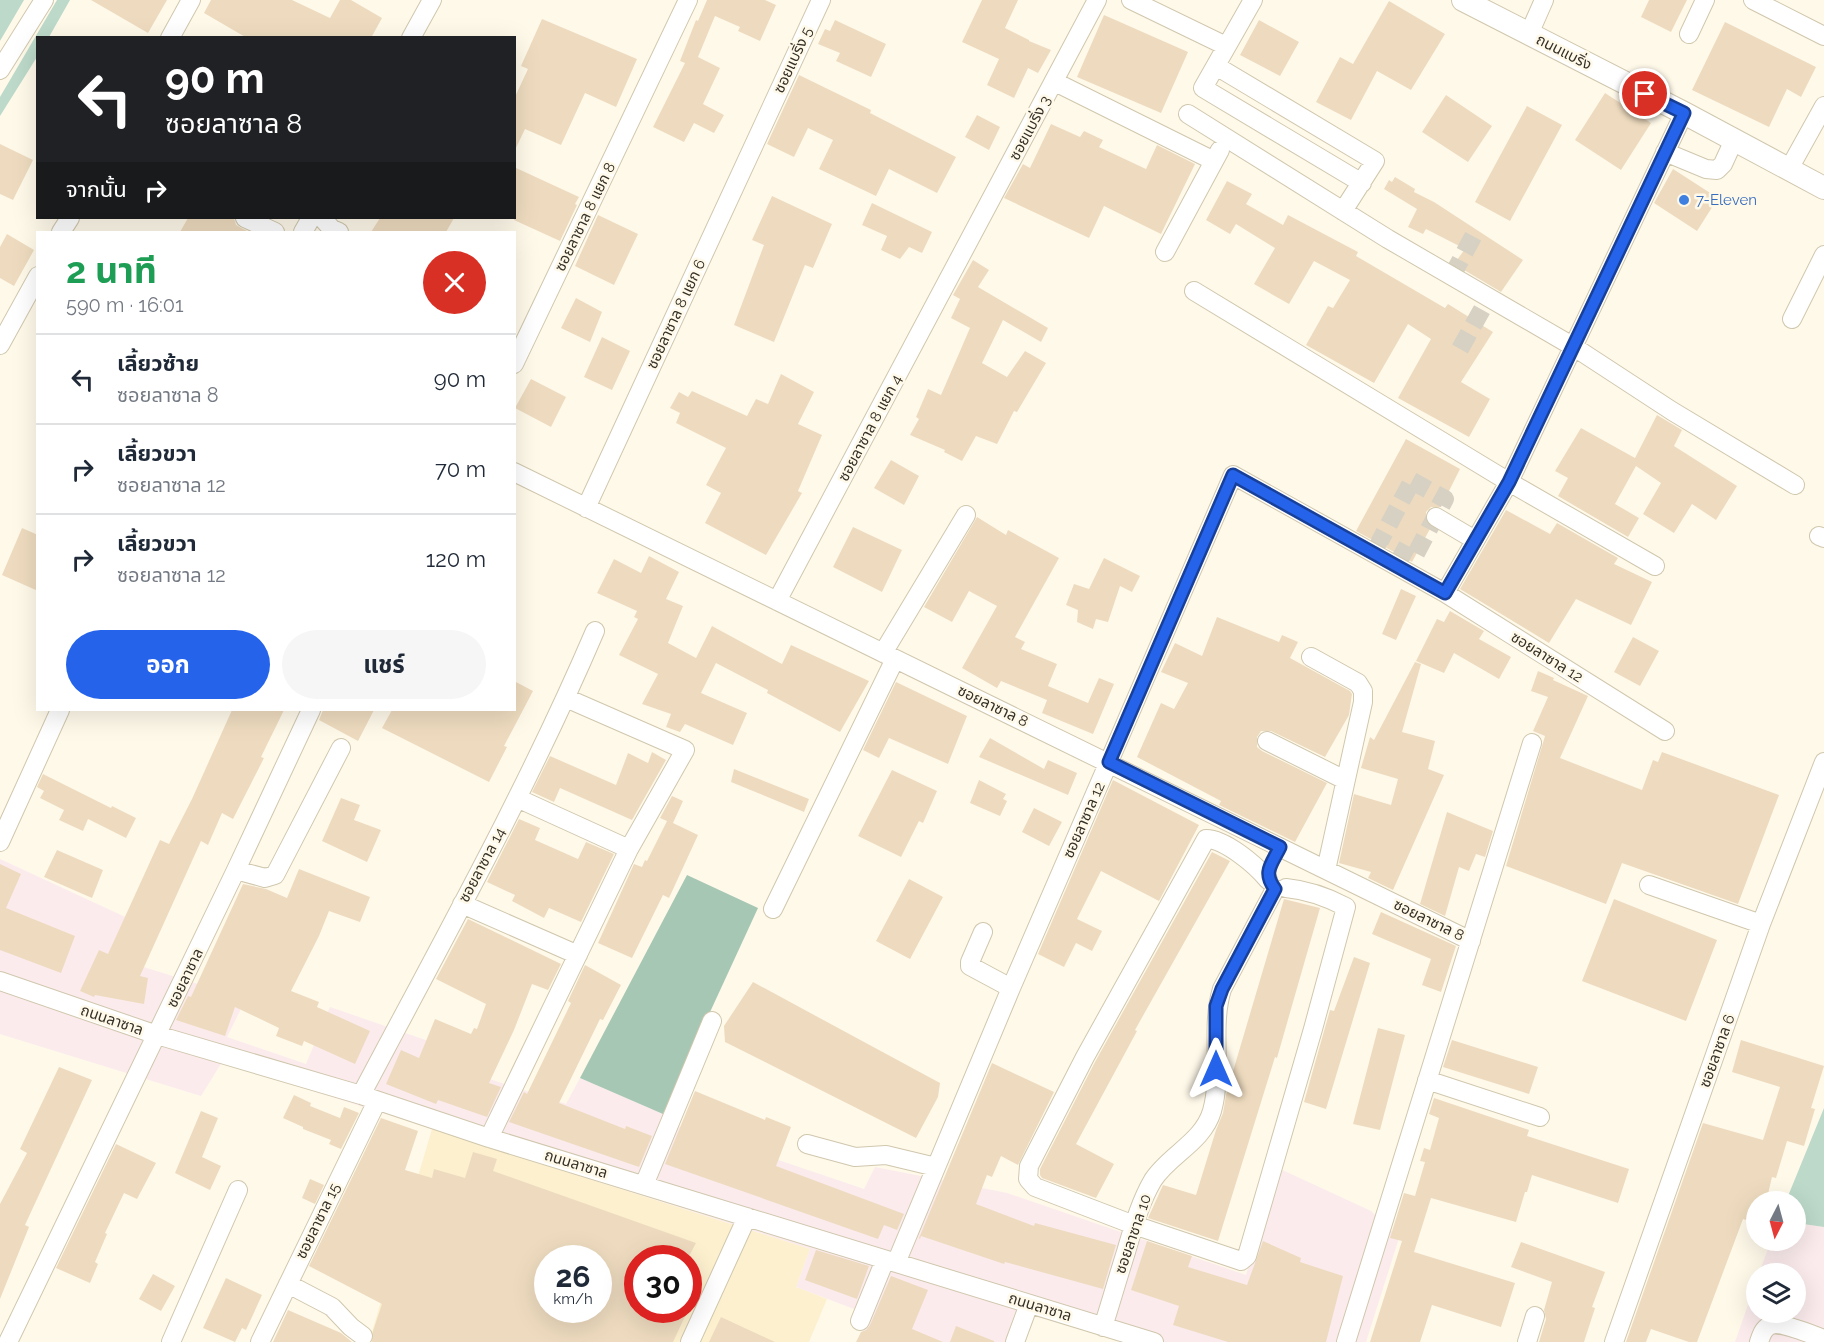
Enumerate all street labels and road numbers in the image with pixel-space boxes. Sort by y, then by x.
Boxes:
street label: ซอยแบริ่ง 5 [769,24,816,96]
street label: ถนนแบริ่ง [1533,29,1595,74]
street label: ซอยแบริ่ง 3 [1005,92,1054,163]
street label: ซอยลาซาล 8 แยก 8 [551,160,619,274]
street label: ซอยลาซาล 8 แยก 6 [643,256,709,372]
street label: ซอยลาซาล 8 แยก 4 [834,372,906,484]
street label: ซอยลาซาล 12 [1508,628,1587,686]
street label: ซอยลาซาล 8 [955,681,1031,731]
street label: ซอยลาซาล 12 [1059,779,1109,861]
street label: ซอยลาซาล 14 [455,825,509,905]
street label: ซอยลาซาล 8 [1391,895,1467,945]
street label: ซอยลาซาล [163,946,207,1010]
street label: ถนนลาซาล [78,1001,146,1039]
street label: ซอยลาซาล 6 [1695,1012,1739,1090]
street label: ถนนลาซาล [542,1146,610,1182]
street label: ซอยลาซาล 15 [292,1180,344,1262]
street label: ซอยลาซาล 10 [1111,1192,1155,1276]
street label: ถนนลาซาล [1006,1289,1074,1325]

